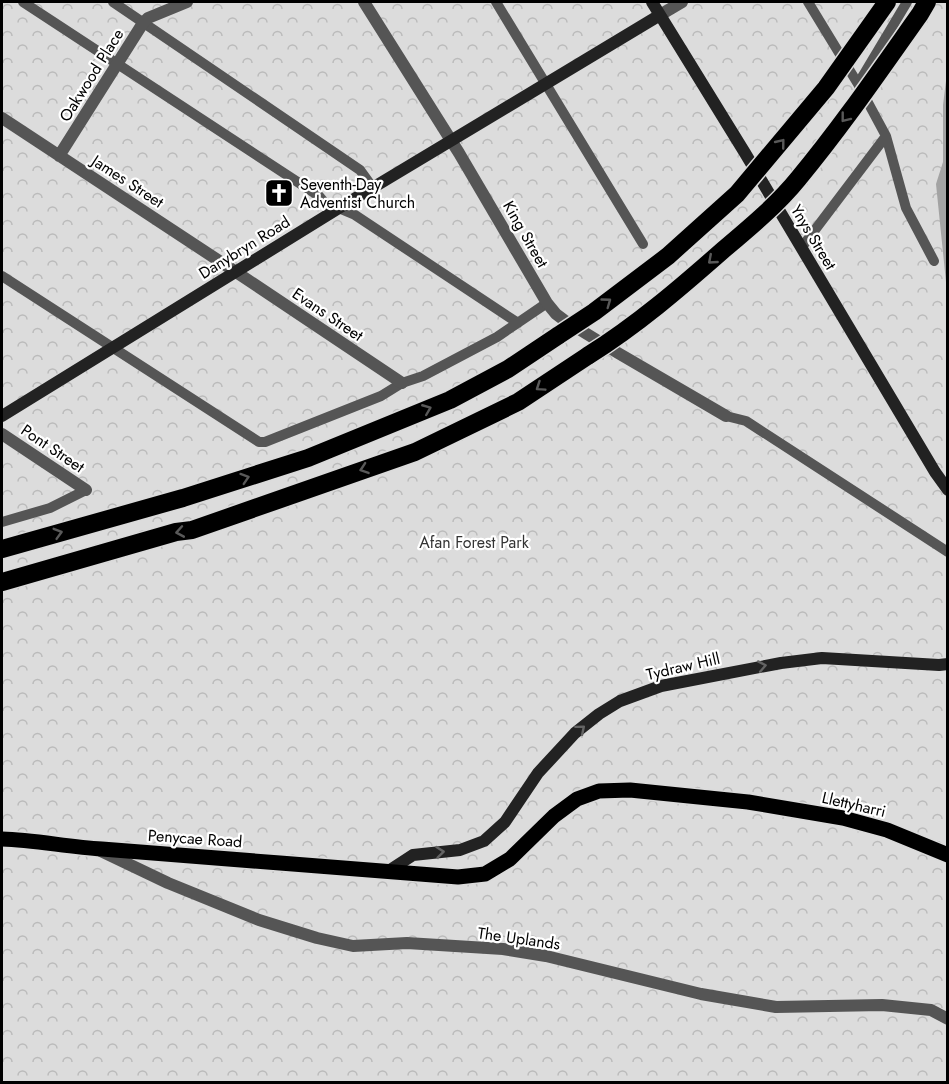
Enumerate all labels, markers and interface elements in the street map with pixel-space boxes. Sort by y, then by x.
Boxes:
street label: Oakwood Place [54,24,129,126]
one-way arrow [842,111,853,122]
one-way arrow [774,139,785,150]
street label: James Street [86,148,168,213]
place label: Seventh-Day Adventist Church [300,173,415,214]
church icon: Seventh-Day Adventist Church [263,177,295,209]
street label: King Street [497,197,554,272]
street label: Ynys Street [785,200,842,274]
street label: Danybryn Road [194,210,294,285]
one-way arrow [708,253,719,264]
street label: Evans Street [288,282,368,347]
one-way arrow [601,299,612,310]
one-way arrow [536,380,547,391]
one-way arrow [421,404,432,416]
street label: Pont Street [16,419,89,478]
one-way arrow [359,462,370,475]
one-way arrow [239,473,250,485]
one-way arrow [175,525,185,538]
one-way arrow [52,528,63,540]
park label: Afan Forest Park [419,531,530,554]
street label: Tydraw Hill [644,647,722,686]
one-way arrow [757,660,767,673]
one-way arrow [574,725,585,736]
street label: Llettyharri [820,786,888,823]
street label: Penycae Road [147,824,243,853]
one-way arrow [435,846,445,859]
street label: The Uplands [476,921,562,956]

